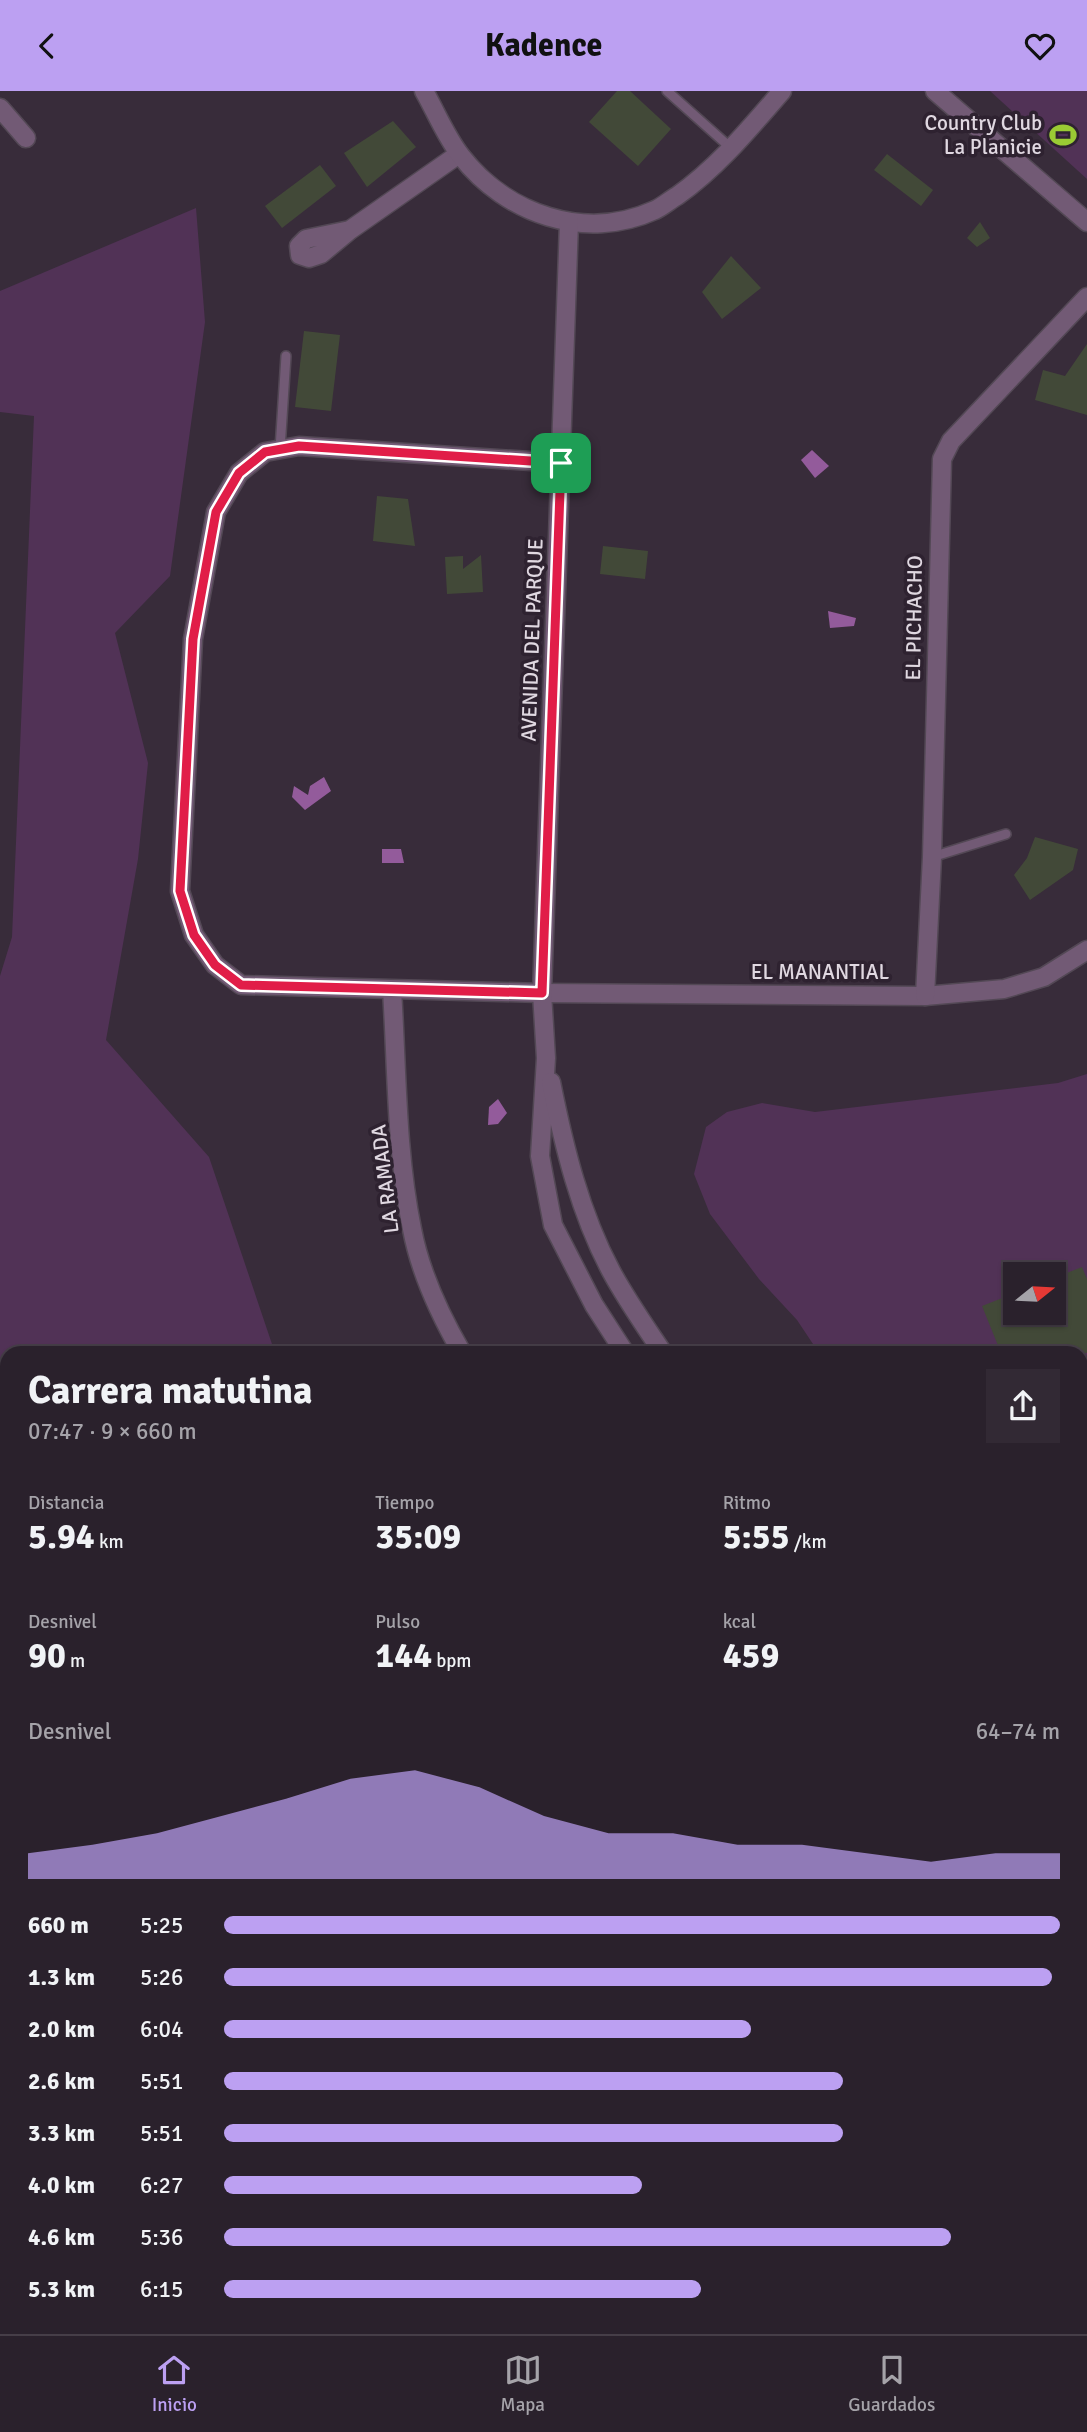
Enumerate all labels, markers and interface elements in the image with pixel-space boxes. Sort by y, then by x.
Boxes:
text: Kadence [485,26,602,65]
icon: back [28,27,66,65]
icon: heart [1021,27,1059,65]
place label: Country Club La Planicie [924,110,1042,160]
sports icon: Country Club La Planicie [1048,120,1078,150]
pin [531,433,591,493]
icon: arrive [542,444,580,482]
street label: AVENIDA DEL PARQUE [515,538,549,742]
street label: EL PICHACHO [900,555,928,681]
street label: EL MANANTIAL [751,959,890,985]
street label: LA RAMADA [365,1123,405,1235]
north arrow [1003,1262,1066,1325]
map controls [1003,1262,1066,1325]
text: Carrera matutina [28,1367,313,1414]
button: share [986,1369,1060,1443]
text: 07:47 · 9 × 660 m [28,1417,197,1446]
text: Distancia [28,1491,104,1515]
text: Tiempo [375,1491,434,1515]
text: Ritmo [723,1491,771,1515]
text: 5.94 [28,1515,95,1558]
text: 35:09 [375,1515,461,1558]
text: 5:55 [723,1515,790,1558]
text: km [95,1530,124,1554]
text: /km [790,1530,827,1554]
text: Desnivel [28,1610,97,1634]
text: Pulso [375,1610,420,1634]
text: kcal [723,1610,756,1634]
text: 90 [28,1634,66,1677]
text: 144 [375,1634,432,1677]
text: 459 [723,1634,779,1677]
text: m [66,1649,85,1673]
text: bpm [432,1649,471,1673]
text: Desnivel [28,1717,111,1746]
text: 64–74 m [976,1717,1060,1746]
text: 660 m [28,1911,89,1940]
text: 5:25 [140,1911,183,1940]
text: 1.3 km [28,1963,95,1992]
text: 5:26 [140,1963,183,1992]
text: 2.0 km [28,2015,95,2044]
text: 6:04 [140,2015,183,2044]
text: 2.6 km [28,2067,95,2096]
text: 5:51 [140,2067,183,2096]
text: 3.3 km [28,2119,95,2148]
text: 5:51 [140,2119,183,2148]
text: 4.0 km [28,2171,95,2200]
text: 6:27 [140,2171,183,2200]
text: 4.6 km [28,2223,95,2252]
text: 5:36 [140,2223,183,2252]
text: 5.3 km [28,2275,95,2304]
text: 6:15 [140,2275,183,2304]
tab: Inicio [152,2351,197,2417]
tab: Mapa [500,2351,545,2417]
tab: Guardados [848,2351,935,2417]

